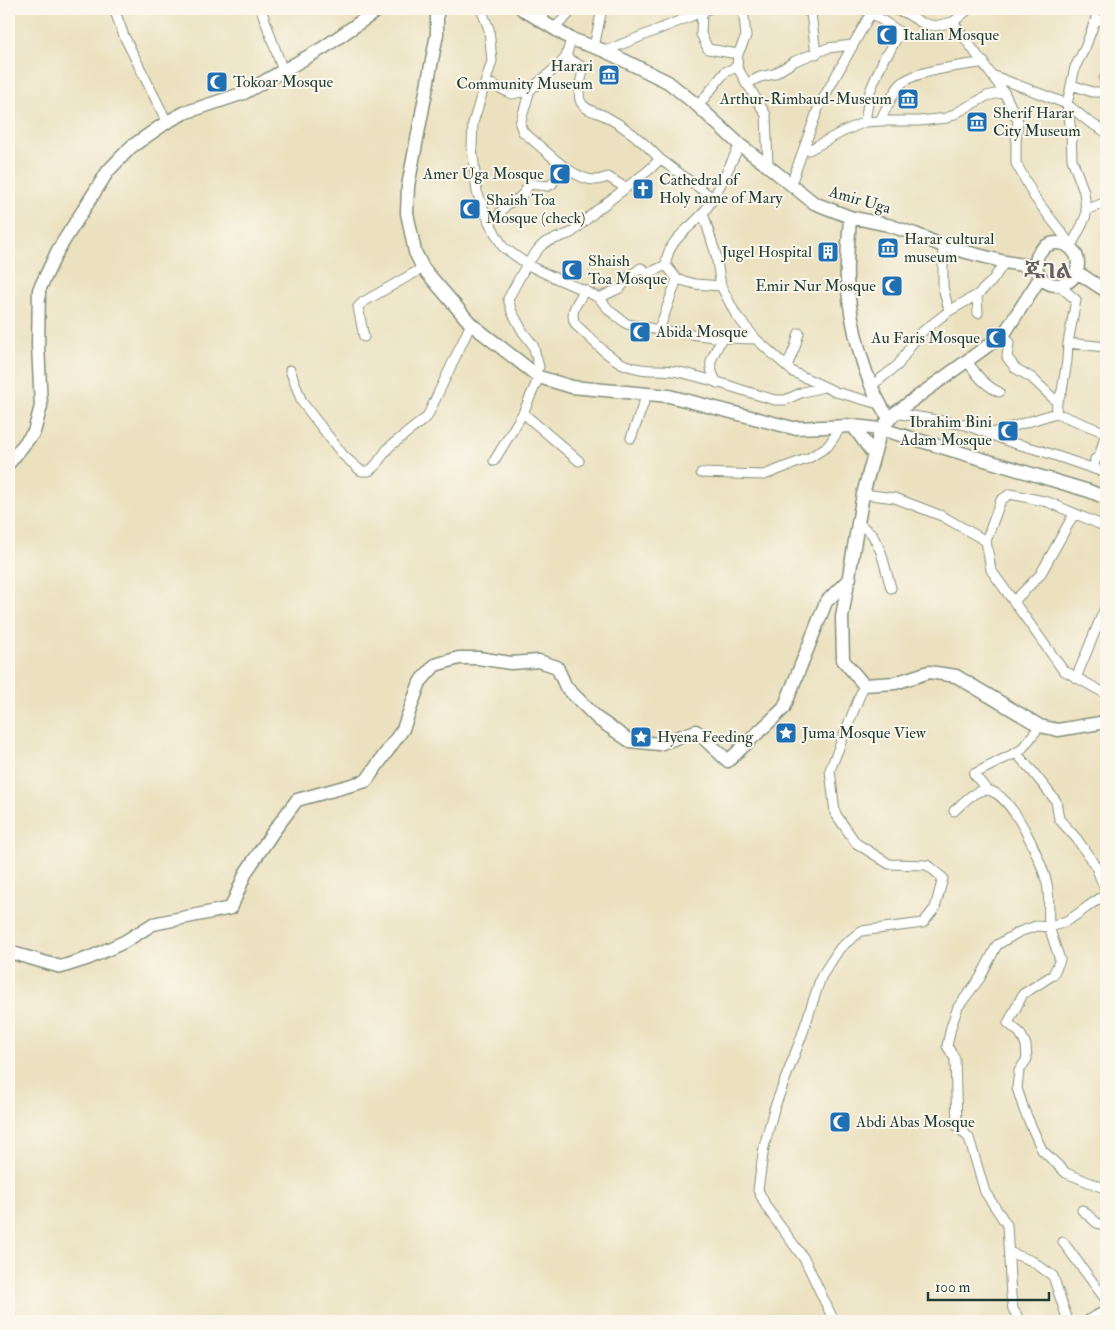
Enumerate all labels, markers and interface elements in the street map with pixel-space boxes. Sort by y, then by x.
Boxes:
mosque icon: Italian Mosque [875,23,899,47]
place label: Italian Mosque [903,25,1000,45]
place label: Harari Community Museum [456,56,594,94]
museum icon: Harari Community Museum [597,63,621,87]
mosque icon: Tokoar Mosque [205,70,229,94]
place label: Tokoar Mosque [233,72,333,92]
museum icon: Arthur-Rimbaud-Museum [896,87,920,111]
place label: Arthur-Rimbaud-Museum [719,89,893,109]
place label: Sherif Harar City Museum [993,103,1081,141]
museum icon: Sherif Harar City Museum [965,110,989,134]
mosque icon: Amer Uga Mosque [548,162,572,186]
place label: Amer Uga Mosque [422,164,544,184]
place label: Cathedral of Holy name of Mary [659,170,783,208]
church icon: Cathedral of Holy name of Mary [631,177,655,201]
street label: Amir Uga [826,181,894,218]
place label: Shaish Toa Mosque (check) [486,190,585,228]
mosque icon: Shaish Toa Mosque (check) [458,197,482,221]
place label: Harar cultural museum [904,229,994,267]
museum icon: Harar cultural museum [876,236,900,260]
building icon: Jugel Hospital [816,240,840,264]
place label: Jugel Hospital [720,242,812,263]
place label: Shaish Toa Mosque [588,251,667,289]
mosque icon: Shaish Toa Mosque [560,258,584,282]
district label: ጁገል [1024,258,1072,285]
mosque icon: Emir Nur Mosque [880,274,904,298]
place label: Emir Nur Mosque [755,276,876,296]
mosque icon: Abida Mosque [628,320,652,344]
place label: Abida Mosque [655,322,748,342]
mosque icon: Au Faris Mosque [984,326,1008,350]
place label: Au Faris Mosque [870,328,980,348]
place label: Ibrahim Bini Adam Mosque [899,412,992,450]
mosque icon: Ibrahim Bini Adam Mosque [996,419,1020,443]
place icon: Juma Mosque View [774,721,798,745]
place label: Juma Mosque View [801,723,927,744]
place icon: Hyena Feeding [629,725,653,749]
place label: Hyena Feeding [657,727,754,747]
mosque icon: Abdi Abas Mosque [828,1110,852,1134]
place label: Abdi Abas Mosque [855,1112,975,1132]
scale bar [928,1270,1049,1302]
text: 100 m [935,1278,971,1297]

